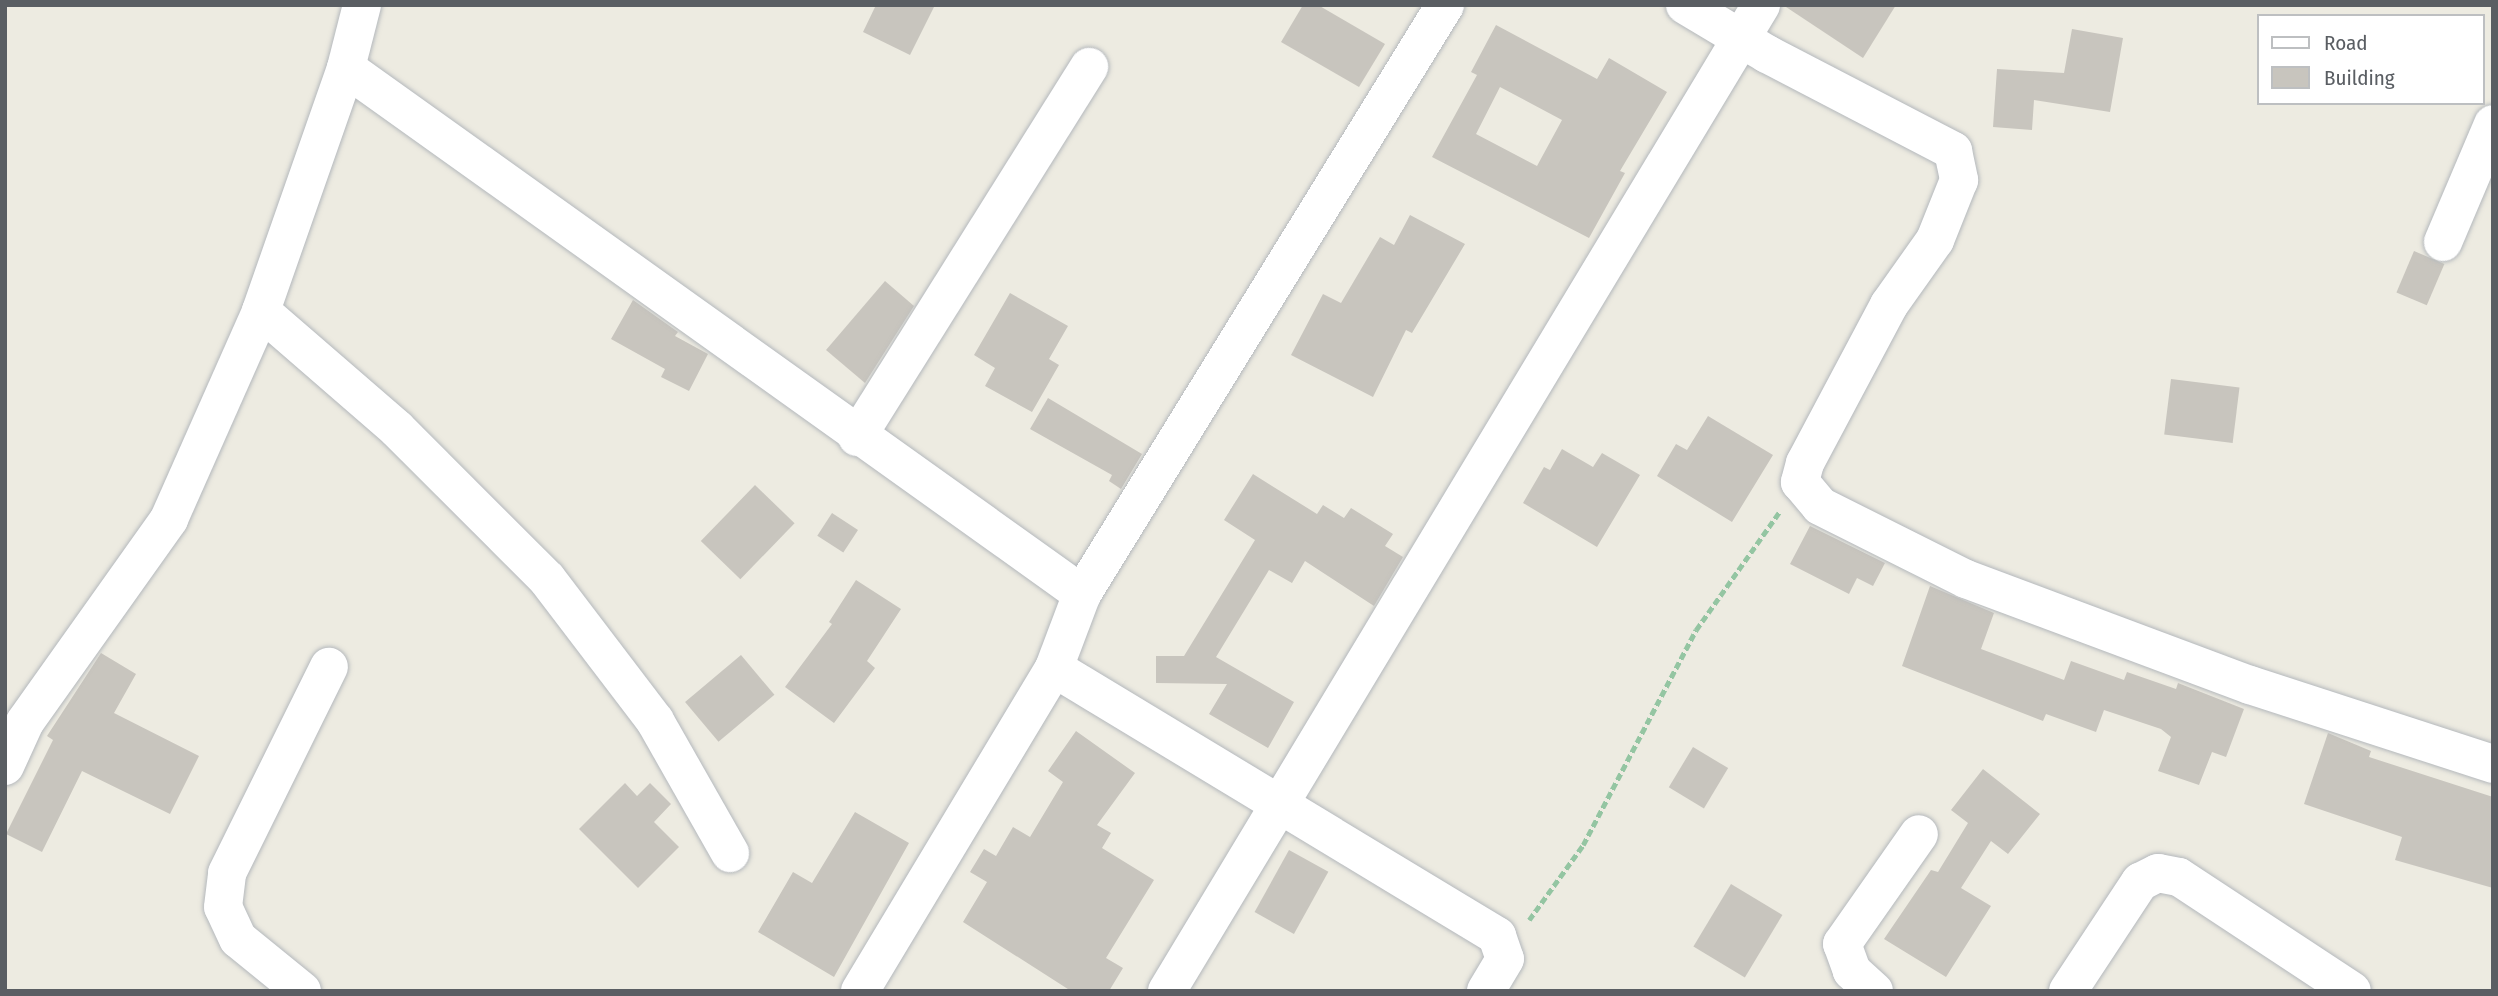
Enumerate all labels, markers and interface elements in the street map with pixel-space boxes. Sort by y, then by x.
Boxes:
legend [2256,14,2484,105]
text: Road [2324,30,2368,56]
text: Building [2324,65,2395,91]

